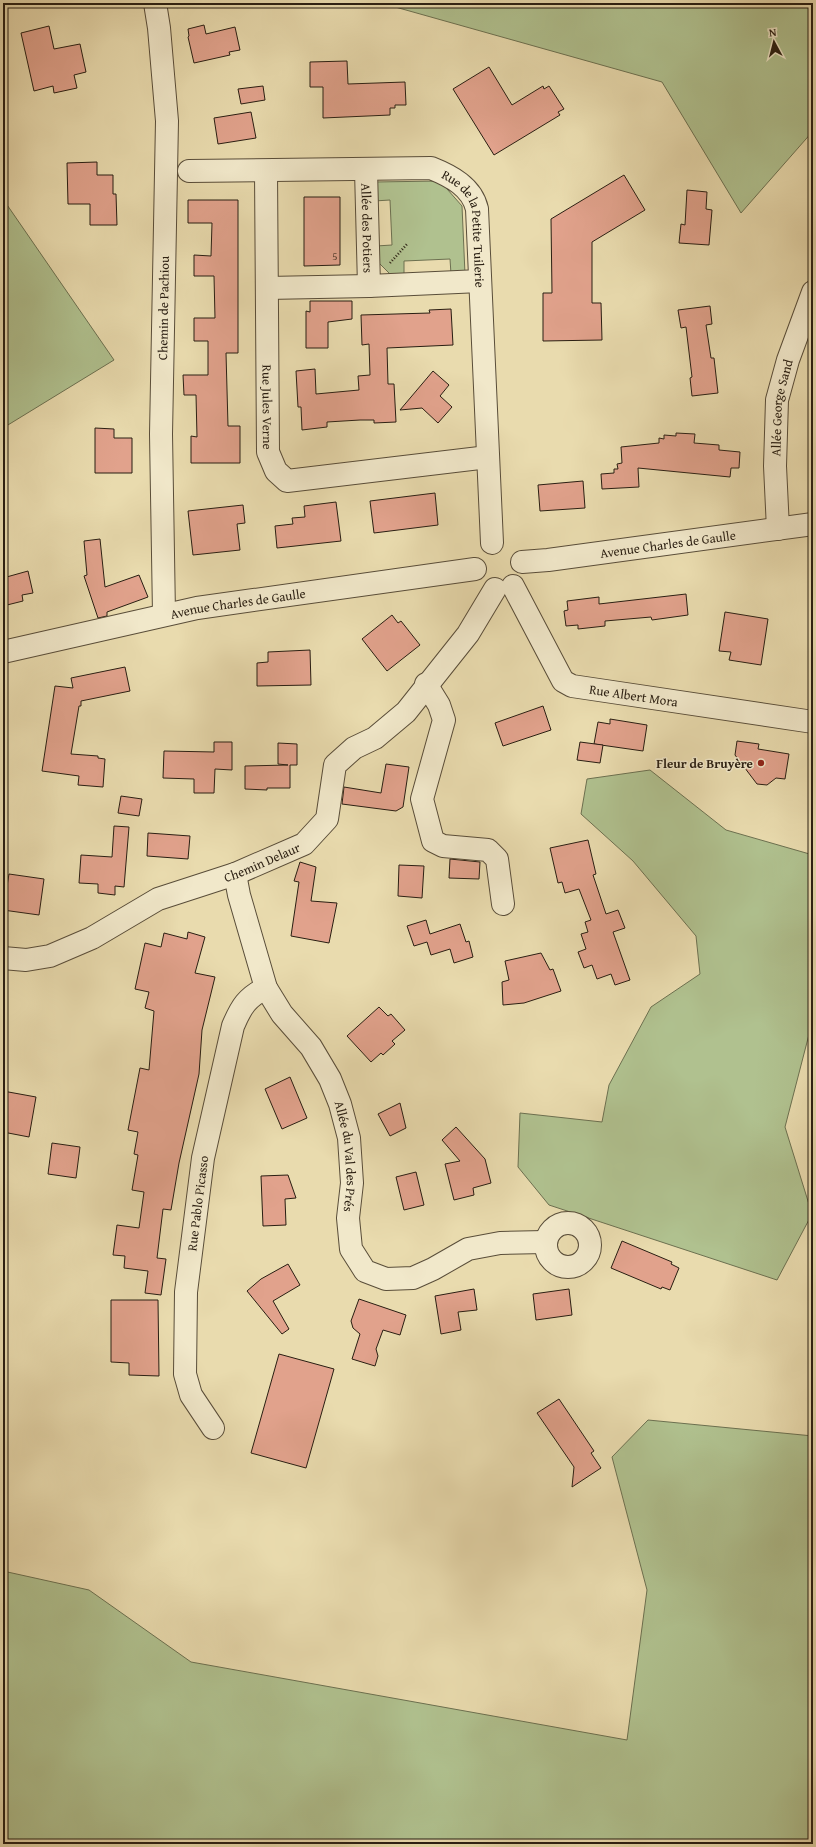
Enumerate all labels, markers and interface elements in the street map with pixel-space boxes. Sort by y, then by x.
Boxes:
north arrow [754,22,794,62]
text: N [768,24,778,40]
street label: Rue de la Petite Tuilerie [438,165,490,288]
street label: Allée des Potiers [356,183,378,273]
house number: 5 [332,248,338,264]
street label: Chemin de Pachiou [153,256,174,360]
street label: Allée George Sand [766,357,798,457]
street label: Rue Jules Verne [257,364,277,450]
street label: Avenue Charles de Gaulle [599,526,737,563]
street label: Avenue Charles de Gaulle [168,584,307,624]
street label: Rue Albert Mora [588,680,680,712]
place label: Fleur de Bruyère [656,754,753,773]
marker: Fleur de Bruyère [756,758,766,768]
street label: Chemin Delaur [221,838,304,887]
street label: Allée du Val des Prés [330,1099,361,1213]
street label: Rue Pablo Picasso [182,1154,213,1252]

